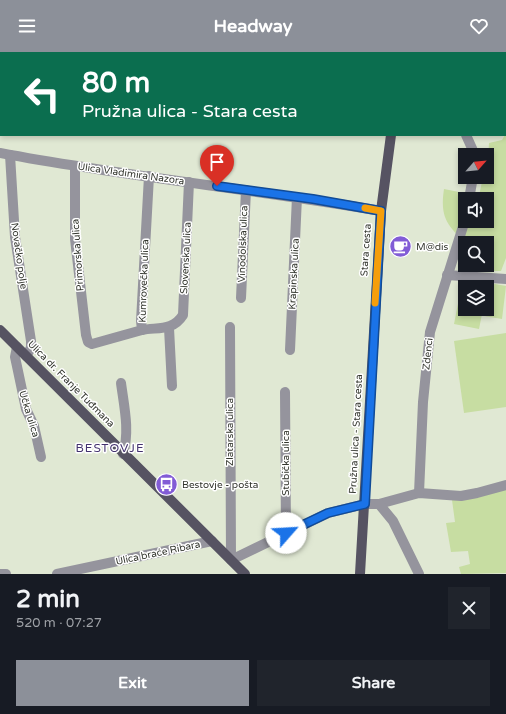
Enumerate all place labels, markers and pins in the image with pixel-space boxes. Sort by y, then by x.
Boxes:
pin [200,145,234,186]
cafe icon: M@dis [387,234,413,260]
place label: M@dis [416,241,448,253]
bus stop icon: Bestovje - pošta [154,472,180,498]
place label: Bestovje - pošta [182,479,258,491]

